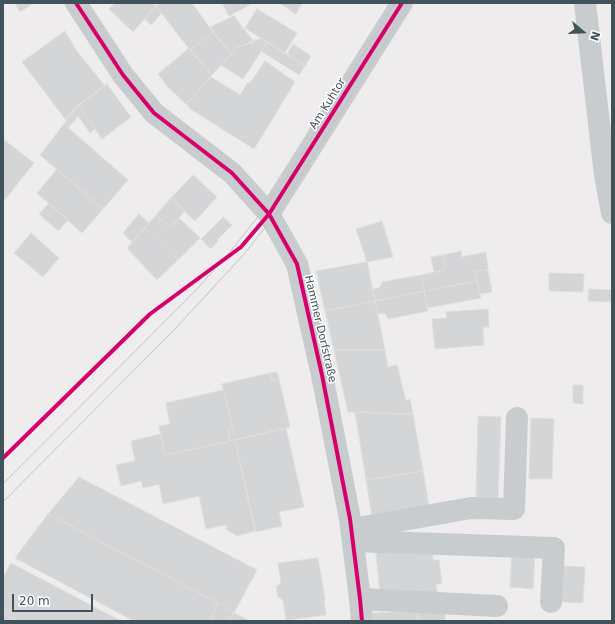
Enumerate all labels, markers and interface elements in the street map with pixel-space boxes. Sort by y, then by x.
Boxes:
north arrow [563,12,603,52]
text: N [587,30,602,43]
street label: Am Kuhtor [307,76,349,132]
street label: Hammer Dorfstraße [301,274,339,384]
scale bar [14,586,95,612]
text: 20 m [19,594,50,608]

